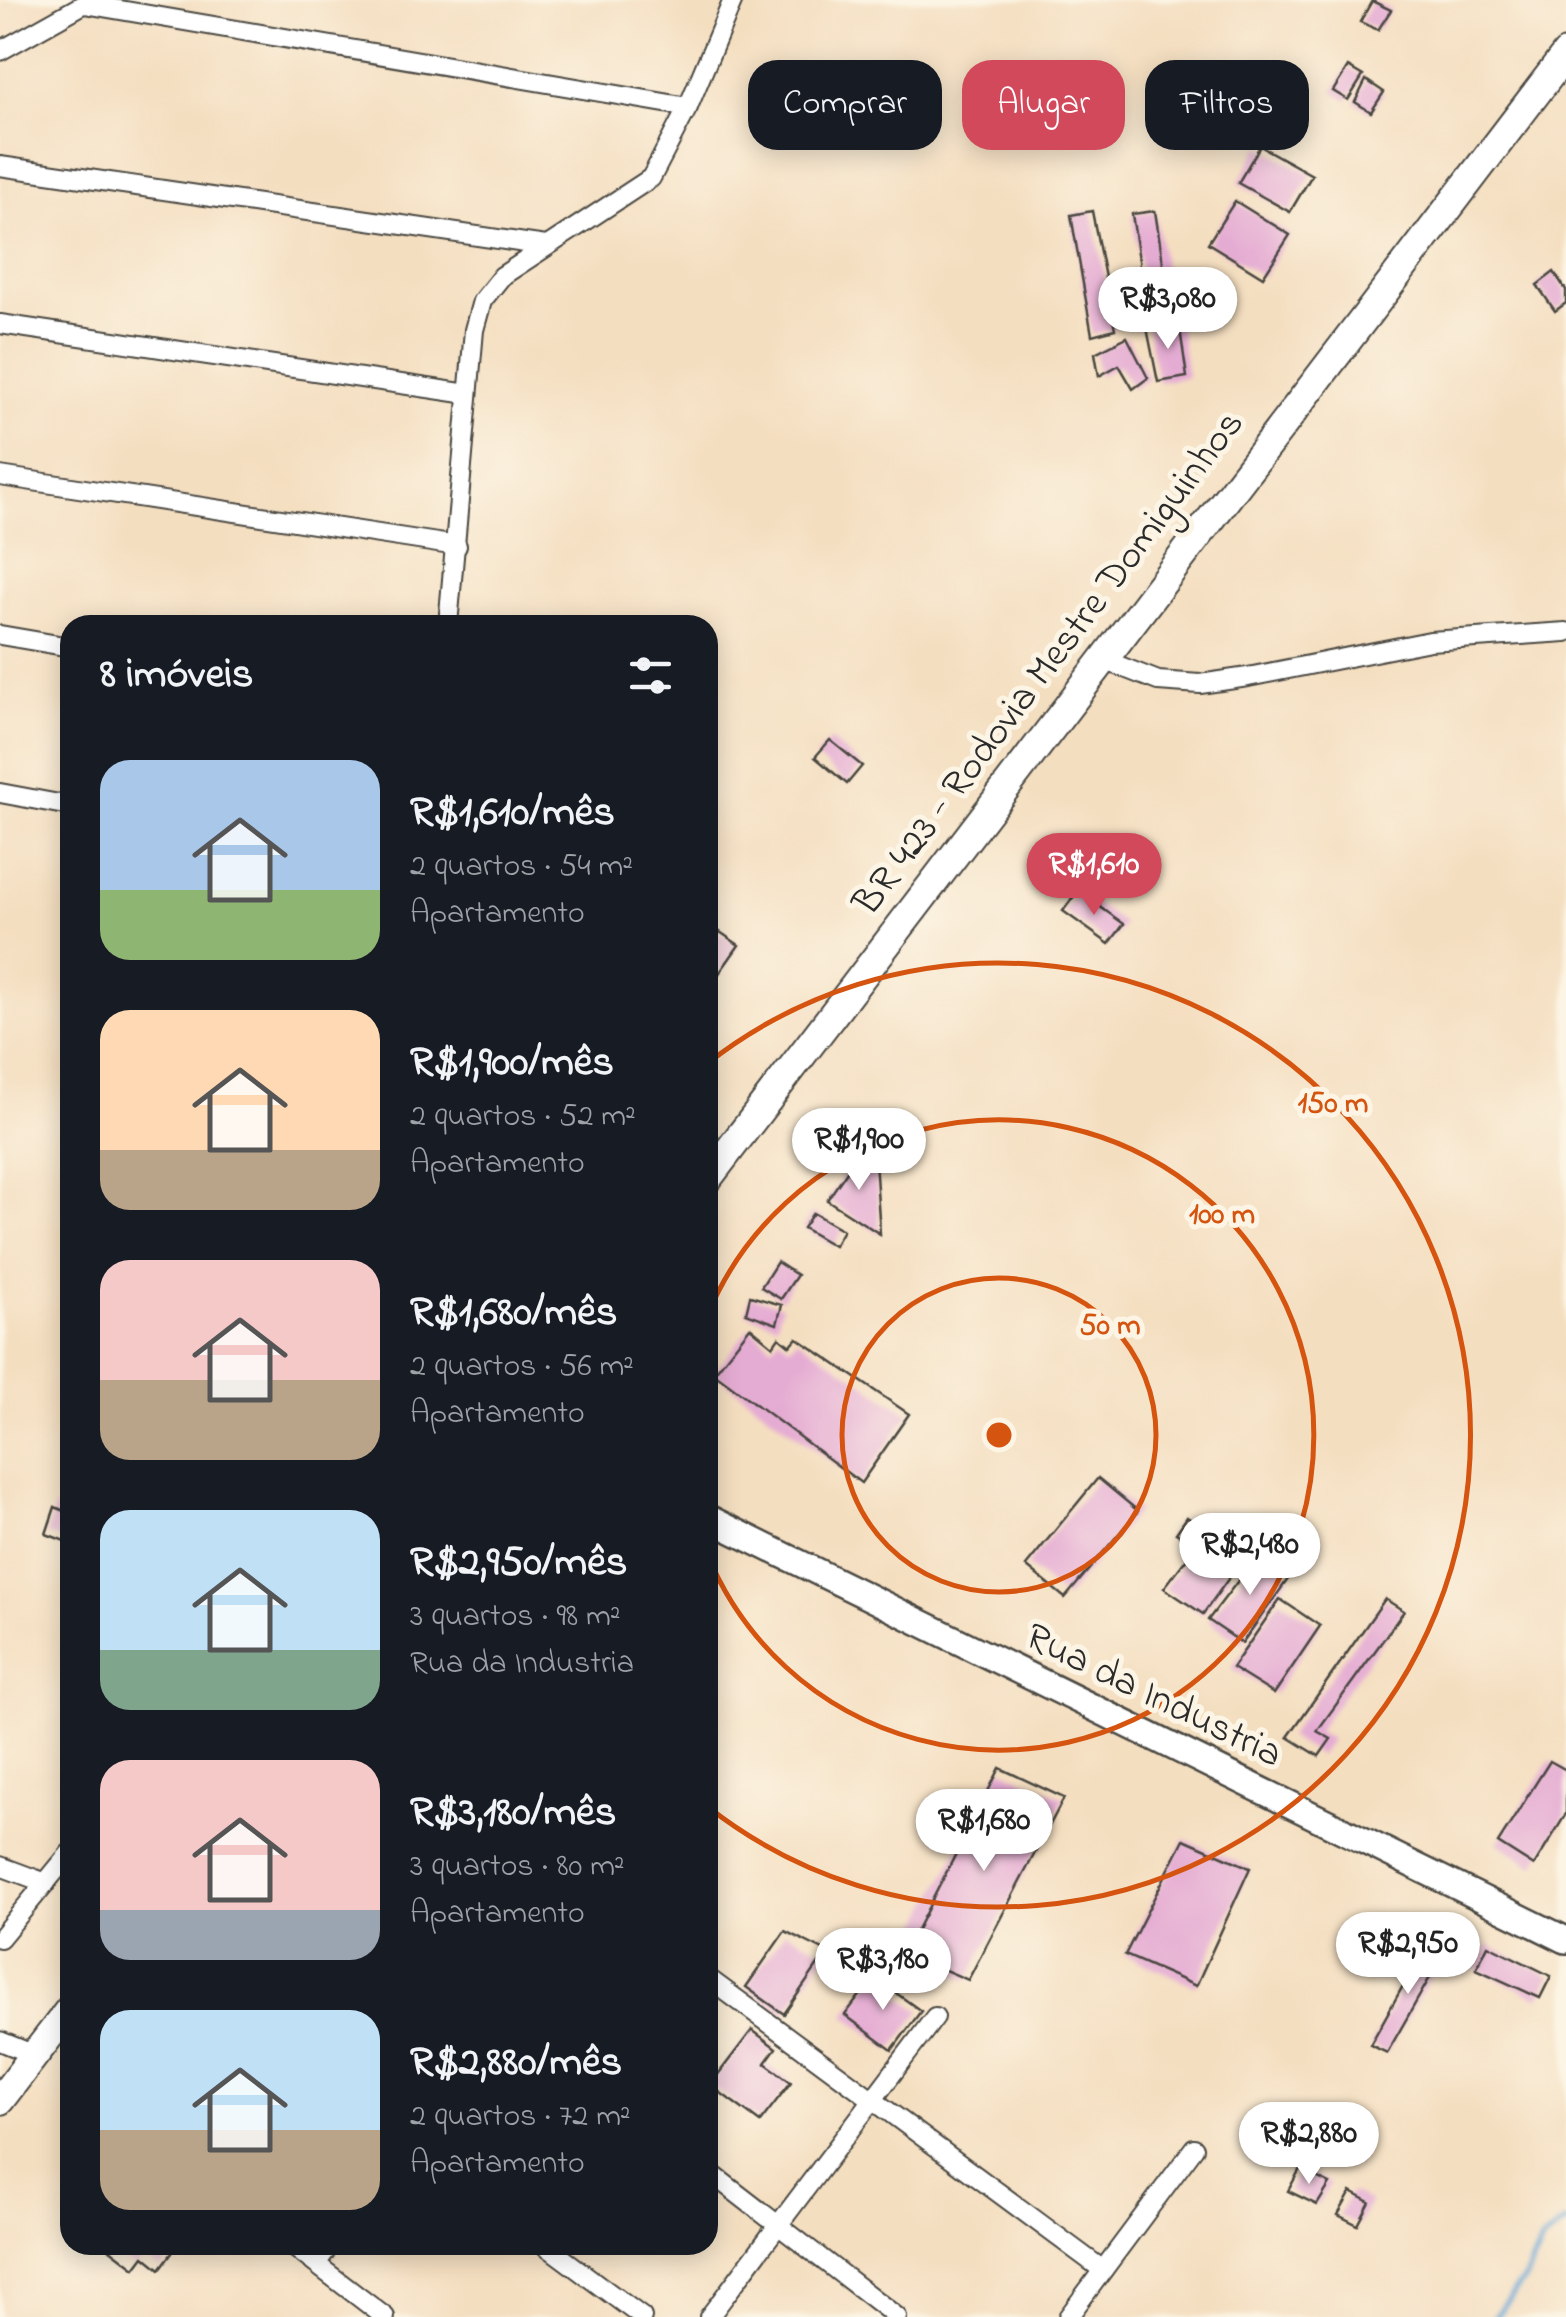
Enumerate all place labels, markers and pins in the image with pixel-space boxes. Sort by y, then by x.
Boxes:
pin: R$3,080 [1076,267,1260,352]
pin: R$1,610 [1002,833,1186,918]
pin: R$1,900 [767,1108,951,1193]
centre of rings [981,1417,1017,1453]
pin: R$2,480 [1158,1513,1342,1598]
pin: R$1,680 [892,1789,1076,1874]
pin: R$2,950 [1316,1912,1500,1997]
pin: R$3,180 [791,1928,975,2013]
pin: R$2,880 [1217,2102,1401,2187]

